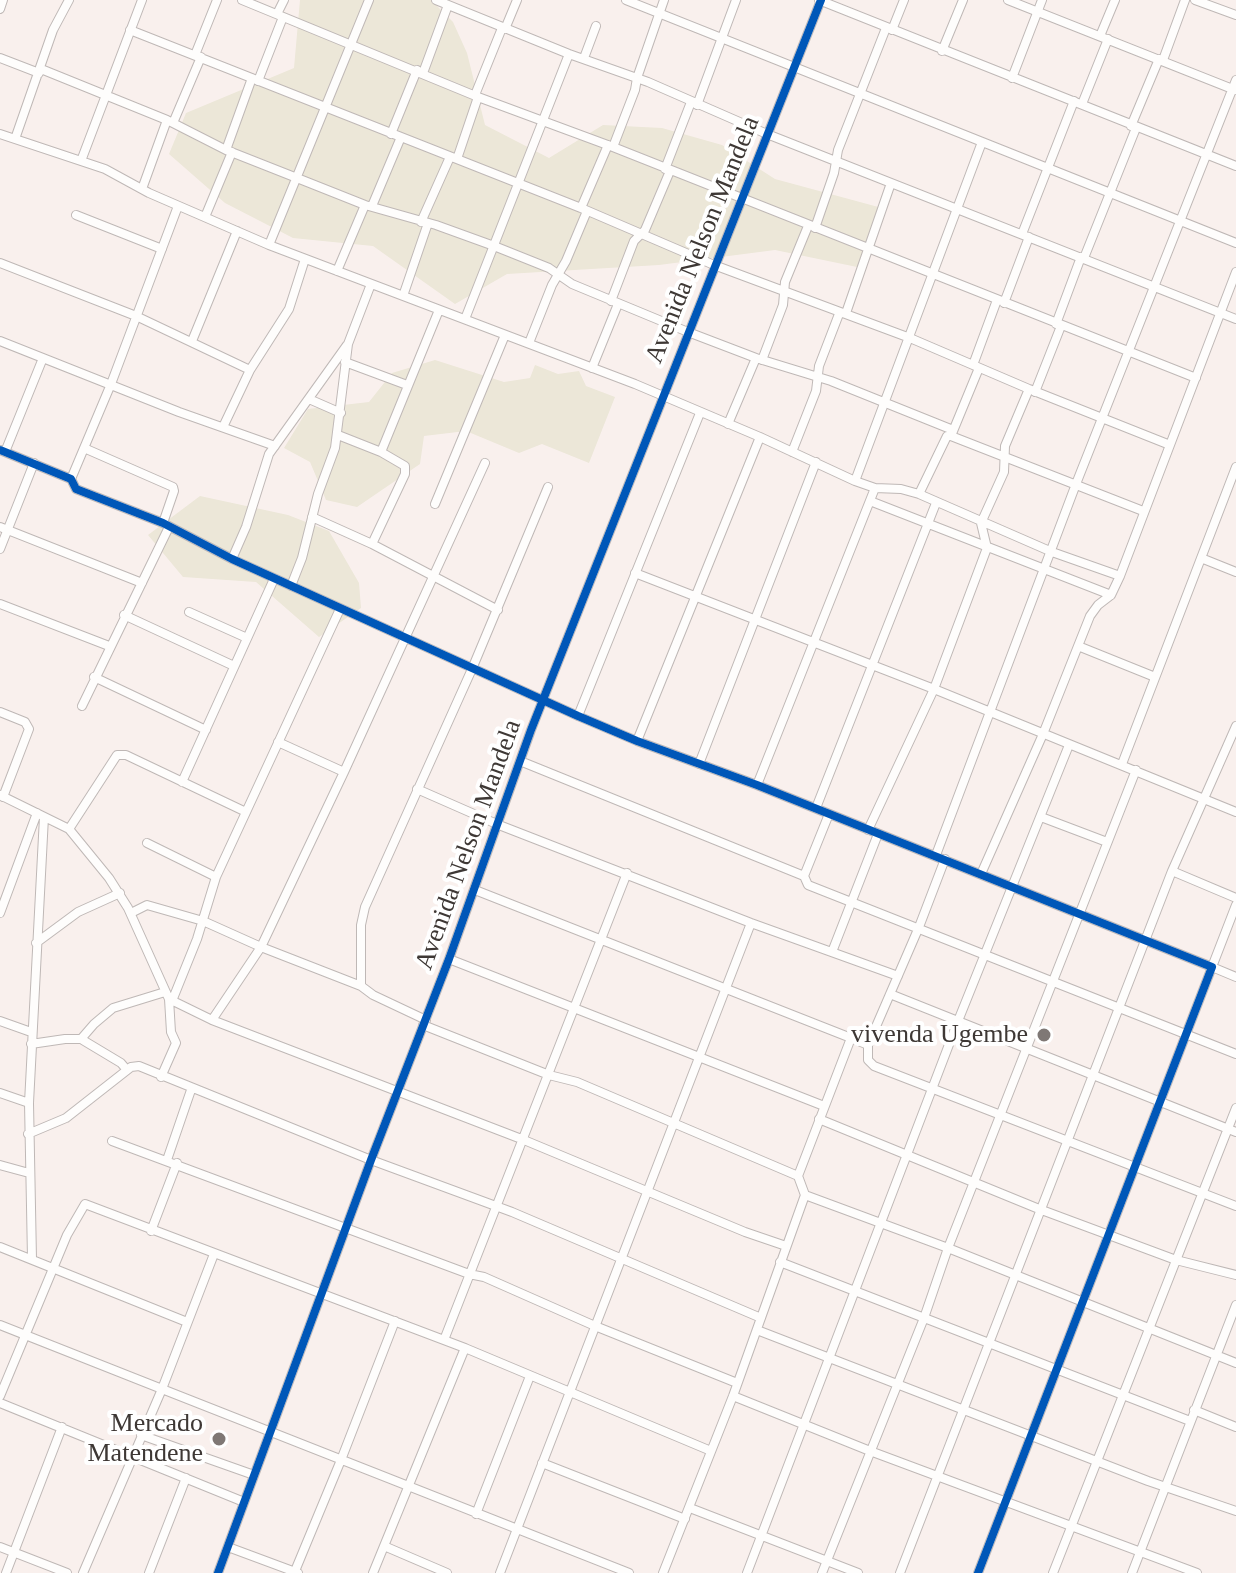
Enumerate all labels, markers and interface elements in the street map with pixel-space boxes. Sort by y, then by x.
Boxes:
street label: Avenida Nelson Mandela [639,112,767,368]
street label: Avenida Nelson Mandela [409,716,529,974]
place label: vivenda Ugembe [851,1019,1028,1051]
marker: vivenda Ugembe [1035,1026,1053,1044]
place label: Mercado Matendene [87,1408,203,1470]
marker: Mercado Matendene [210,1430,228,1448]

